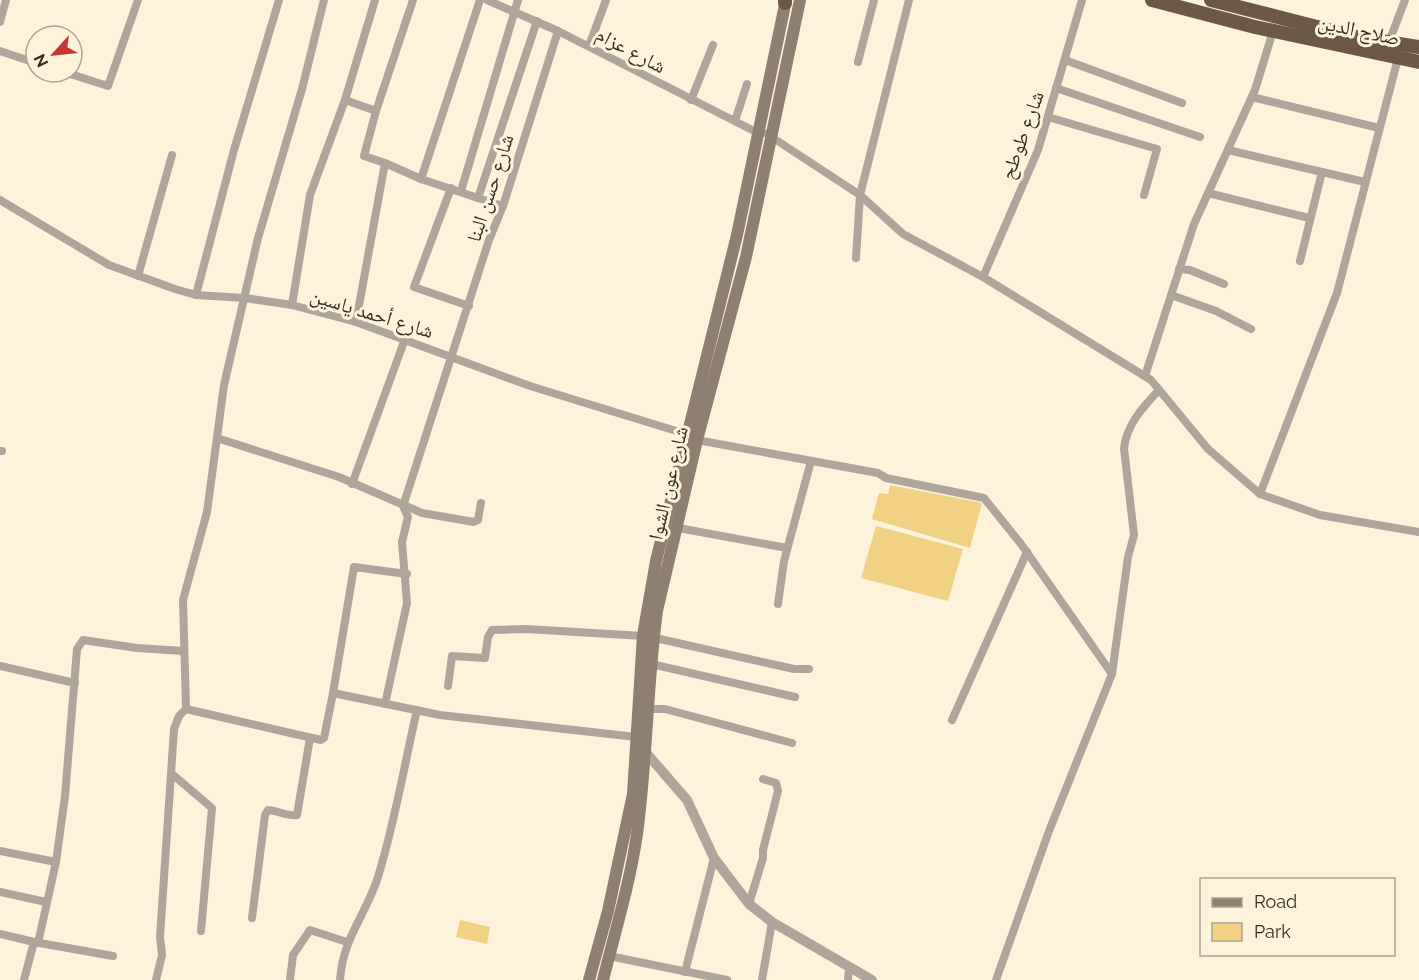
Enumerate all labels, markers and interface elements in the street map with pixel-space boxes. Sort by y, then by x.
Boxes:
street label: صلاح الدين [1316,10,1402,51]
street label: شارع عزام [591,22,670,80]
north arrow [24,24,84,84]
text: N [30,51,52,70]
street label: شارع طوطح [995,88,1050,183]
street label: شارع حسن البنا [461,131,520,245]
street label: شارع أحمد ياسين [307,283,436,344]
street label: شارع عون الشوا [643,424,694,542]
legend [1200,878,1395,956]
text: Road [1254,891,1297,912]
text: Park [1254,921,1291,942]

